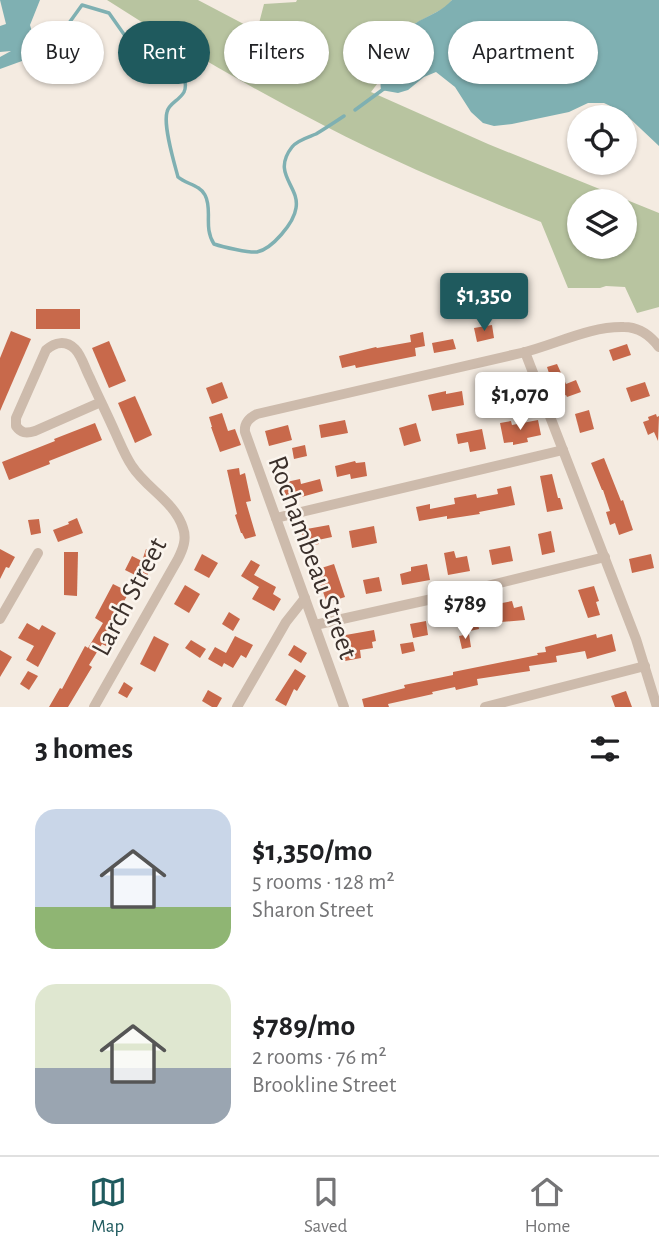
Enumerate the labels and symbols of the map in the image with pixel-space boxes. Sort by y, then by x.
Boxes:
pin: $1,350 [427,274,541,333]
pin: $1,070 [463,372,577,432]
street label: Rochambeau Street [262,452,362,663]
street label: Larch Street [87,533,172,661]
pin: $789 [424,582,506,641]

